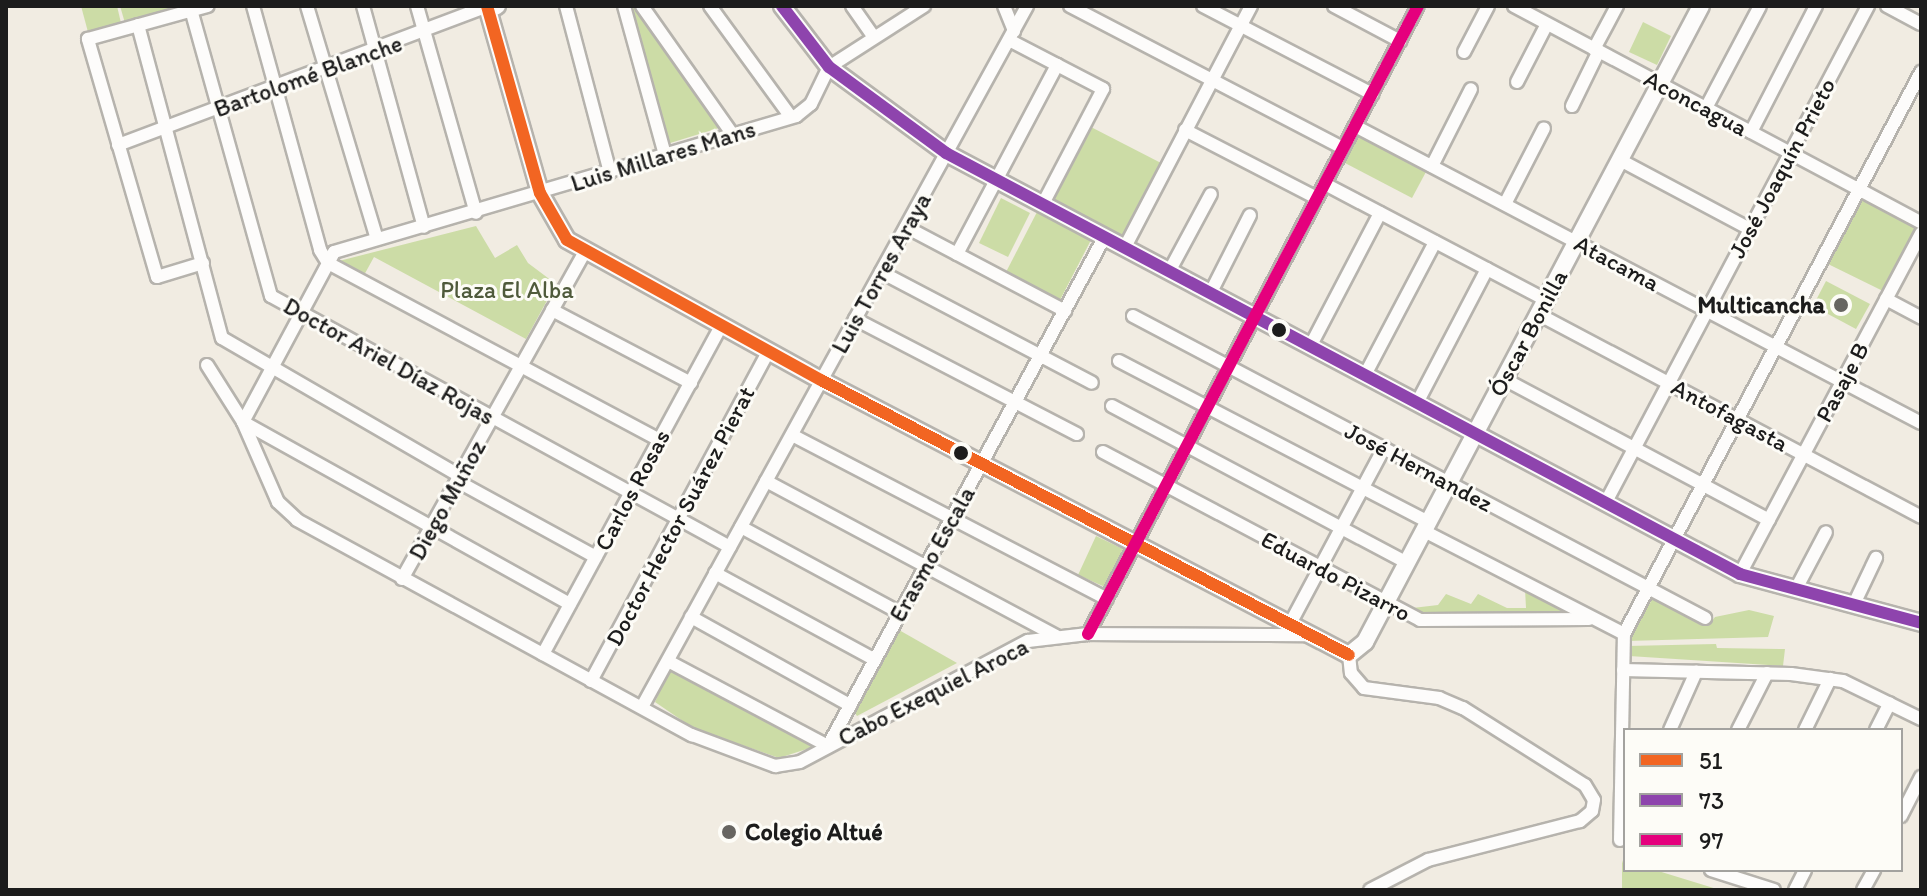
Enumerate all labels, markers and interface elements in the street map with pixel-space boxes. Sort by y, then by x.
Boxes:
street label: Bartolomé Blanche [210,29,406,123]
street label: Aconcagua [1639,64,1753,142]
street label: José Joaquín Prieto [1723,74,1841,262]
street label: Luis Millares Mans [568,114,758,198]
street label: Luis Torres Araya [825,188,937,358]
street label: Atacama [1570,229,1664,297]
street label: Óscar Bonilla [1482,264,1574,402]
park label: Plaza El Alba [440,276,574,304]
street label: Doctor Ariel Díaz Rojas [279,291,499,431]
place label: Multicancha [1697,291,1825,319]
marker: Multicancha [1832,296,1850,314]
unlabelled marker [1271,322,1287,338]
street label: Pasaje B [1809,337,1875,427]
street label: Antofagasta [1667,372,1793,458]
street label: Doctor Hector Suárez Pierat [599,381,761,651]
street label: José Hernandez [1340,416,1498,518]
street label: Carlos Rosas [588,425,676,555]
street label: Diego Muñoz [402,435,492,565]
unlabelled marker [953,445,969,461]
street label: Erasmo Escala [883,482,981,626]
street label: Eduardo Pizarro [1256,525,1416,627]
street label: Cabo Exequiel Aroca [833,632,1033,752]
legend [1623,728,1903,872]
text: 51 [1699,746,1723,775]
text: 73 [1699,786,1724,815]
place label: Colegio Altué [745,818,883,846]
marker: Colegio Altué [720,823,738,841]
text: 97 [1699,826,1723,855]

